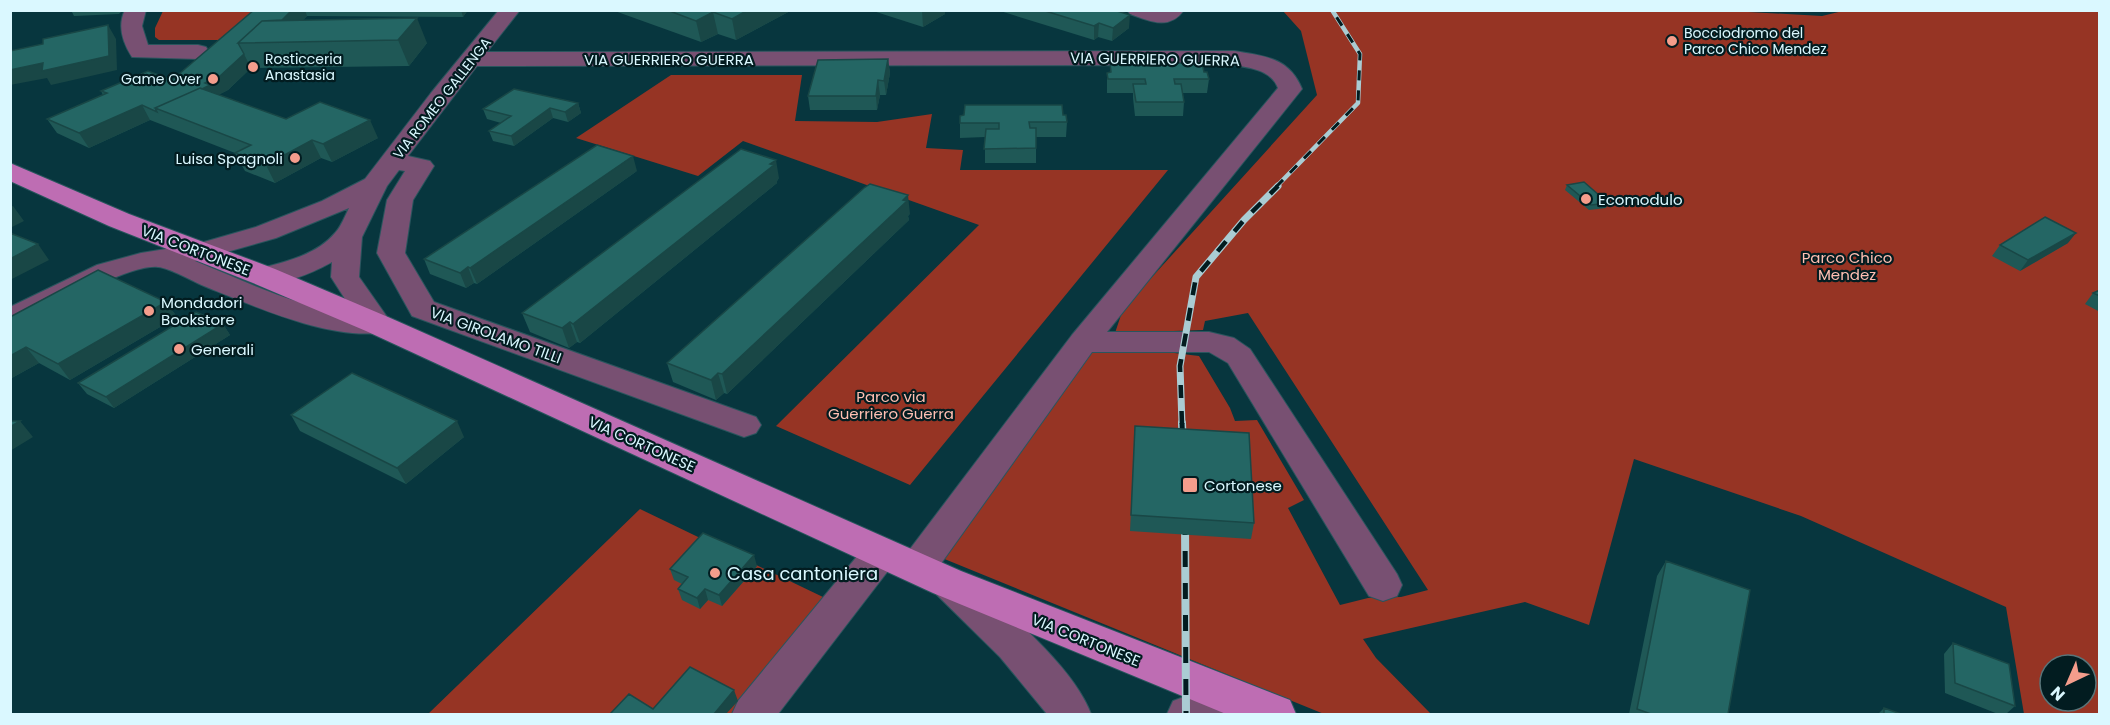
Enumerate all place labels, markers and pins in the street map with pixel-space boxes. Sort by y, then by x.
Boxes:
place label: Bocciodromo del Parco Chico Mendez [1684,23,1827,59]
marker: Bocciodromo del Parco Chico Mendez [1665,34,1679,48]
place label: Rosticceria Anastasia [265,49,342,85]
marker: Rosticceria Anastasia [246,60,260,74]
place label: Game Over [121,69,201,89]
marker: Game Over [206,72,220,86]
place label: Luisa Spagnoli [175,148,283,169]
marker: Luisa Spagnoli [288,151,302,165]
place label: Ecomodulo [1598,189,1682,210]
marker: Ecomodulo [1579,192,1593,206]
place label: Mondadori Bookstore [161,292,242,330]
marker: Mondadori Bookstore [142,304,156,318]
place label: Generali [191,339,254,360]
marker: Generali [172,342,186,356]
place label: Cortonese [1204,475,1282,496]
marker: Cortonese [1181,476,1199,494]
place label: Casa cantoniera [727,561,878,586]
marker: Casa cantoniera [708,566,722,580]

